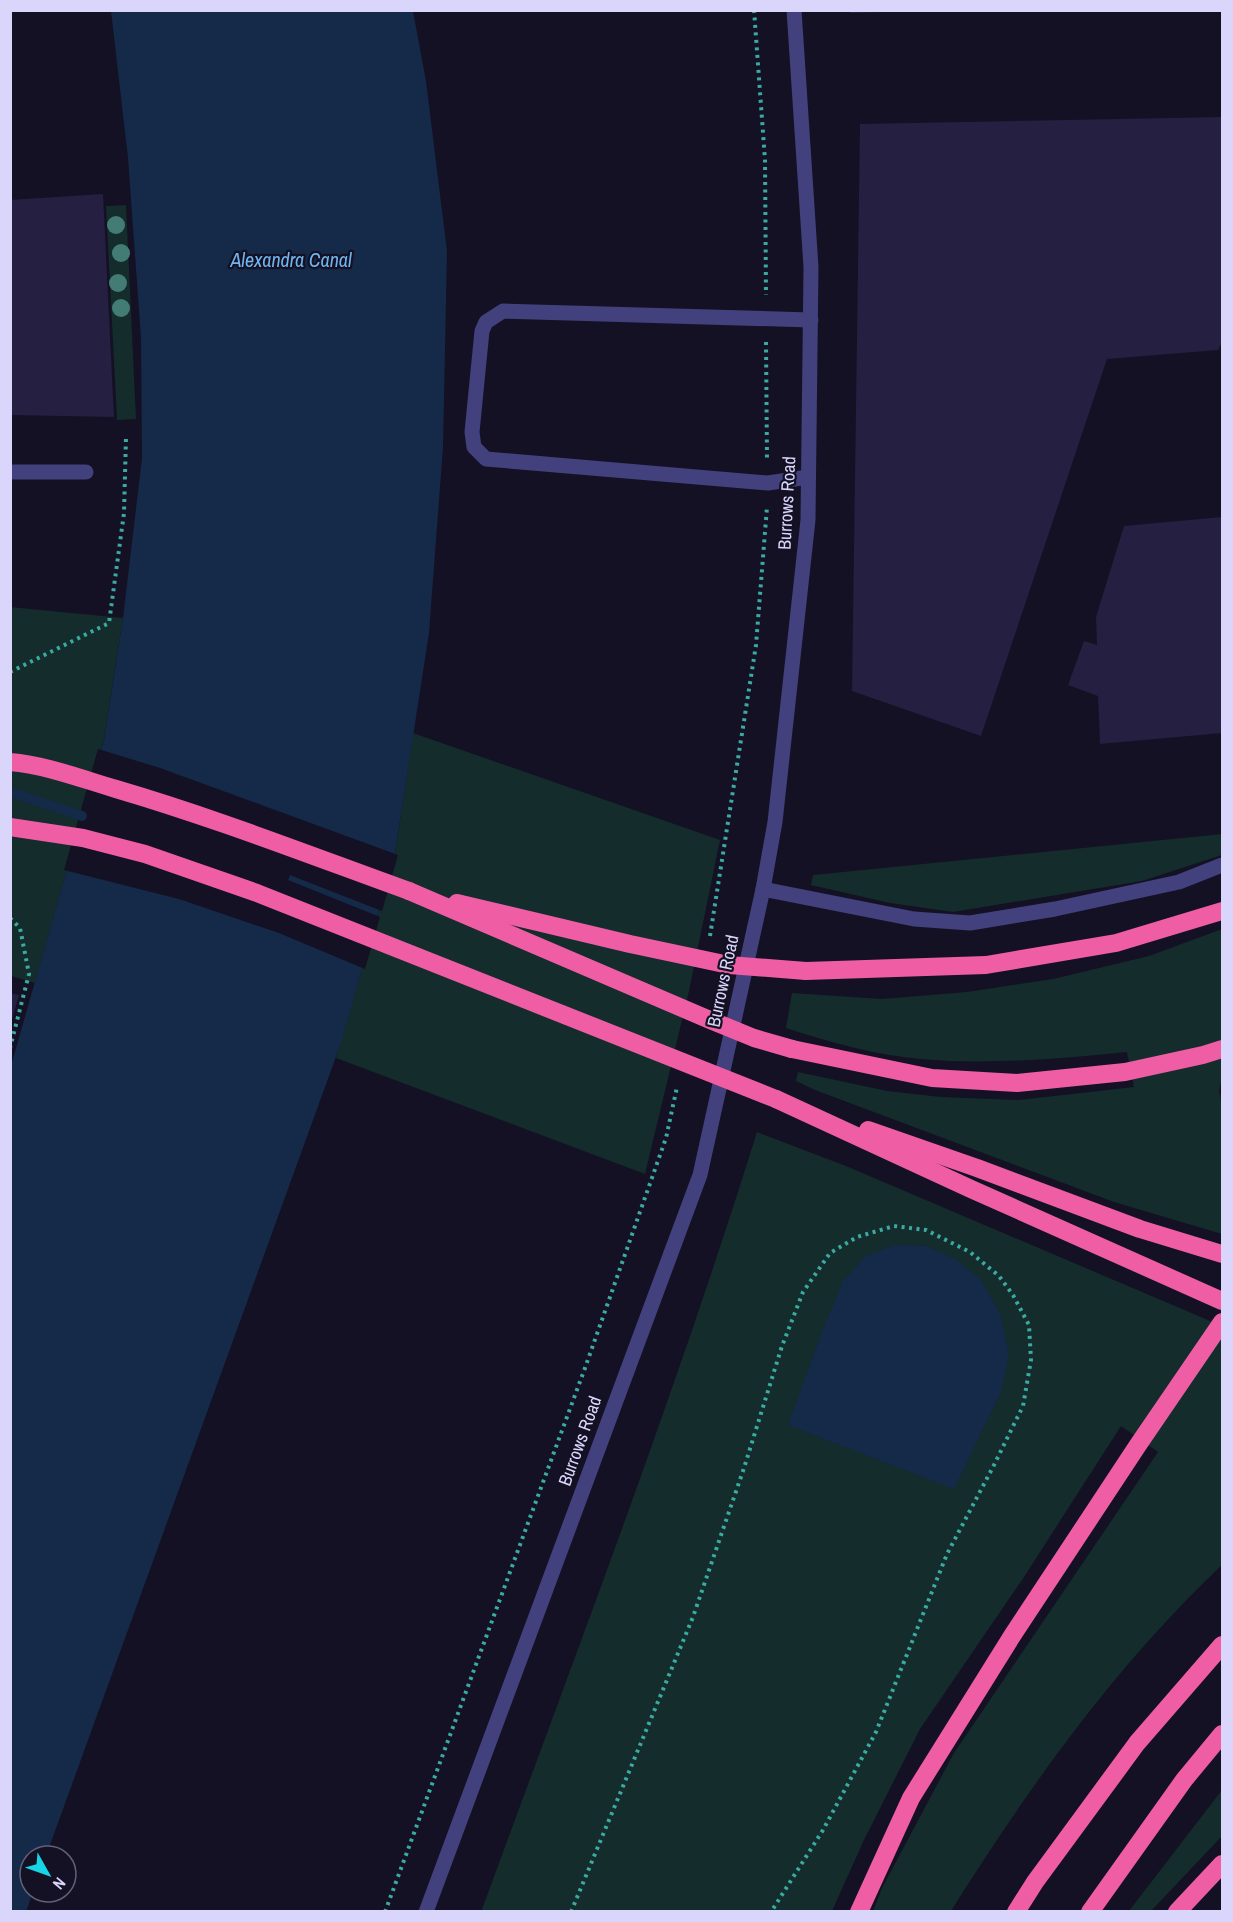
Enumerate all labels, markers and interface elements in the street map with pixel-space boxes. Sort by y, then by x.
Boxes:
water label: Alexandra Canal [229,246,352,273]
street label: Burrows Road [772,456,801,550]
street label: Burrows Road [701,933,744,1029]
street label: Burrows Road [552,1393,607,1489]
north arrow [18,1844,78,1904]
text: N [48,1873,71,1894]

